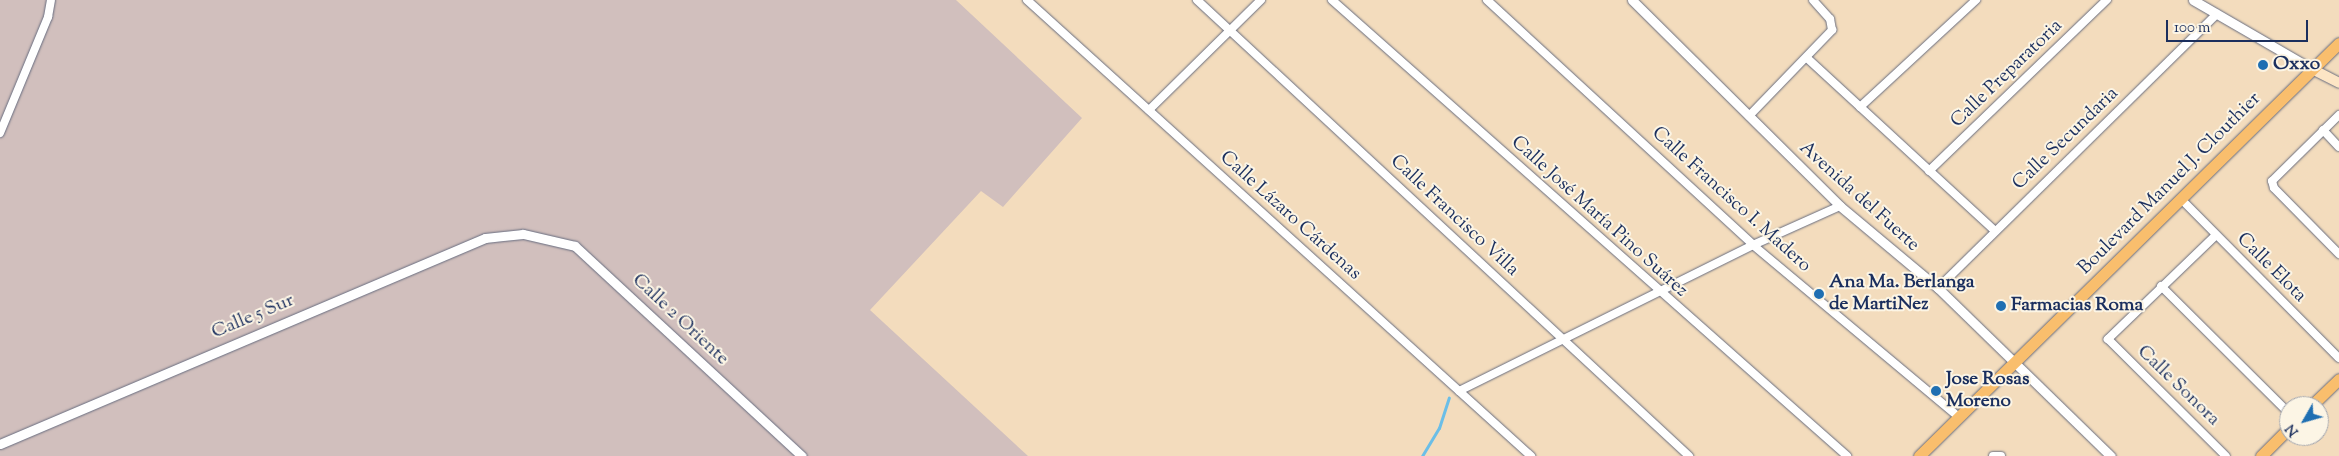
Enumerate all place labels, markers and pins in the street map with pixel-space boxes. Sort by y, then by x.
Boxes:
place label: Oxxo [2273,54,2320,76]
marker: Oxxo [2257,59,2269,71]
place label: Ana Ma. Berlanga de MartiNez [1829,272,1975,316]
marker: Ana Ma. Berlanga de MartiNez [1813,288,1825,300]
place label: Farmacias Roma [2011,295,2143,317]
marker: Farmacias Roma [1995,300,2007,312]
place label: Jose Rosas Moreno [1946,369,2029,413]
marker: Jose Rosas Moreno [1930,385,1942,397]

